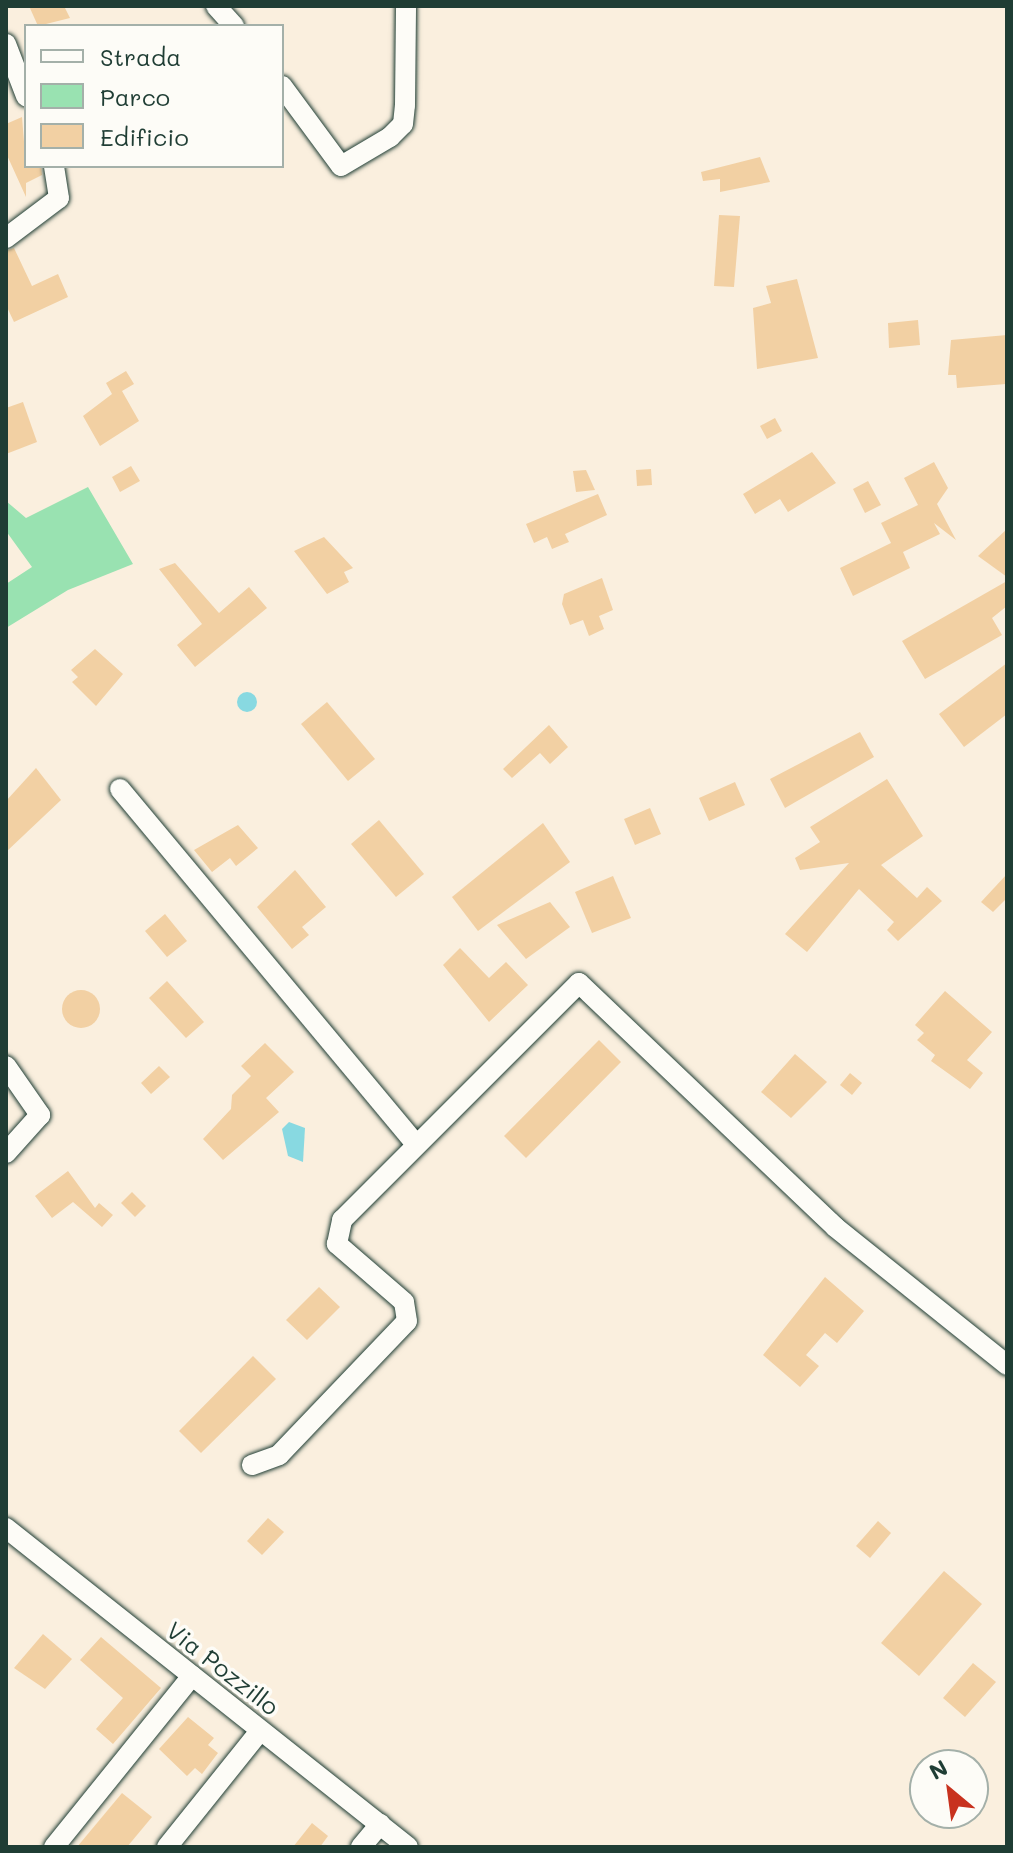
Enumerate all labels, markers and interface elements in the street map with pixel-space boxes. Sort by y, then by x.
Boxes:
legend [24,24,284,168]
text: Strada [100,41,181,72]
text: Parco [100,81,170,112]
text: Edificio [100,121,189,152]
street label: Via Pozzillo [161,1615,285,1721]
north arrow [909,1749,989,1829]
text: N [924,1753,952,1786]

